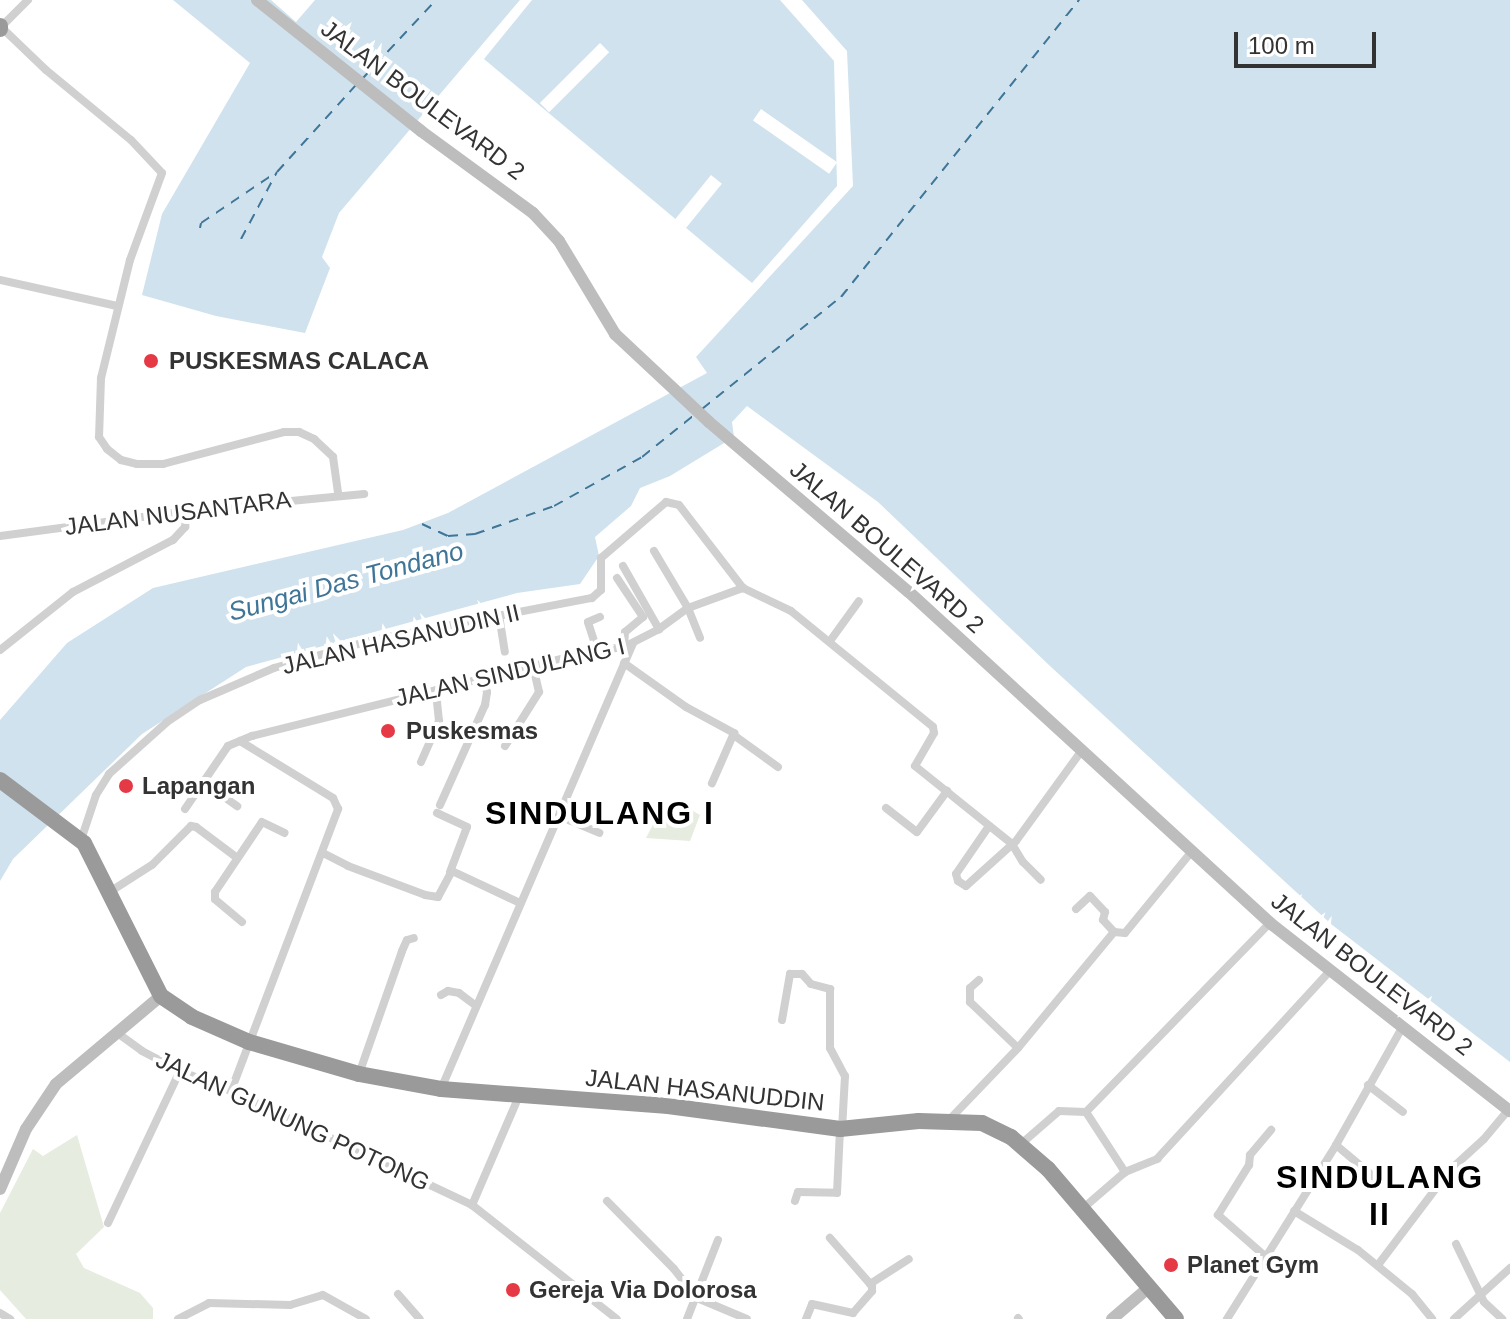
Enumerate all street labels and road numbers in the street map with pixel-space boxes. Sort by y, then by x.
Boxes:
street label: JALAN BOULEVARD 2 [315,14,531,186]
street label: JALAN BOULEVARD 2 [784,455,990,639]
street label: JALAN NUSANTARA [63,485,293,541]
street label: JALAN HASANUDIN II [280,598,522,680]
street label: JALAN SINDULANG I [392,632,628,712]
street label: JALAN BOULEVARD 2 [1266,886,1478,1062]
street label: JALAN GUNUNG POTONG [152,1045,434,1197]
street label: JALAN HASANUDDIN [584,1063,826,1117]

